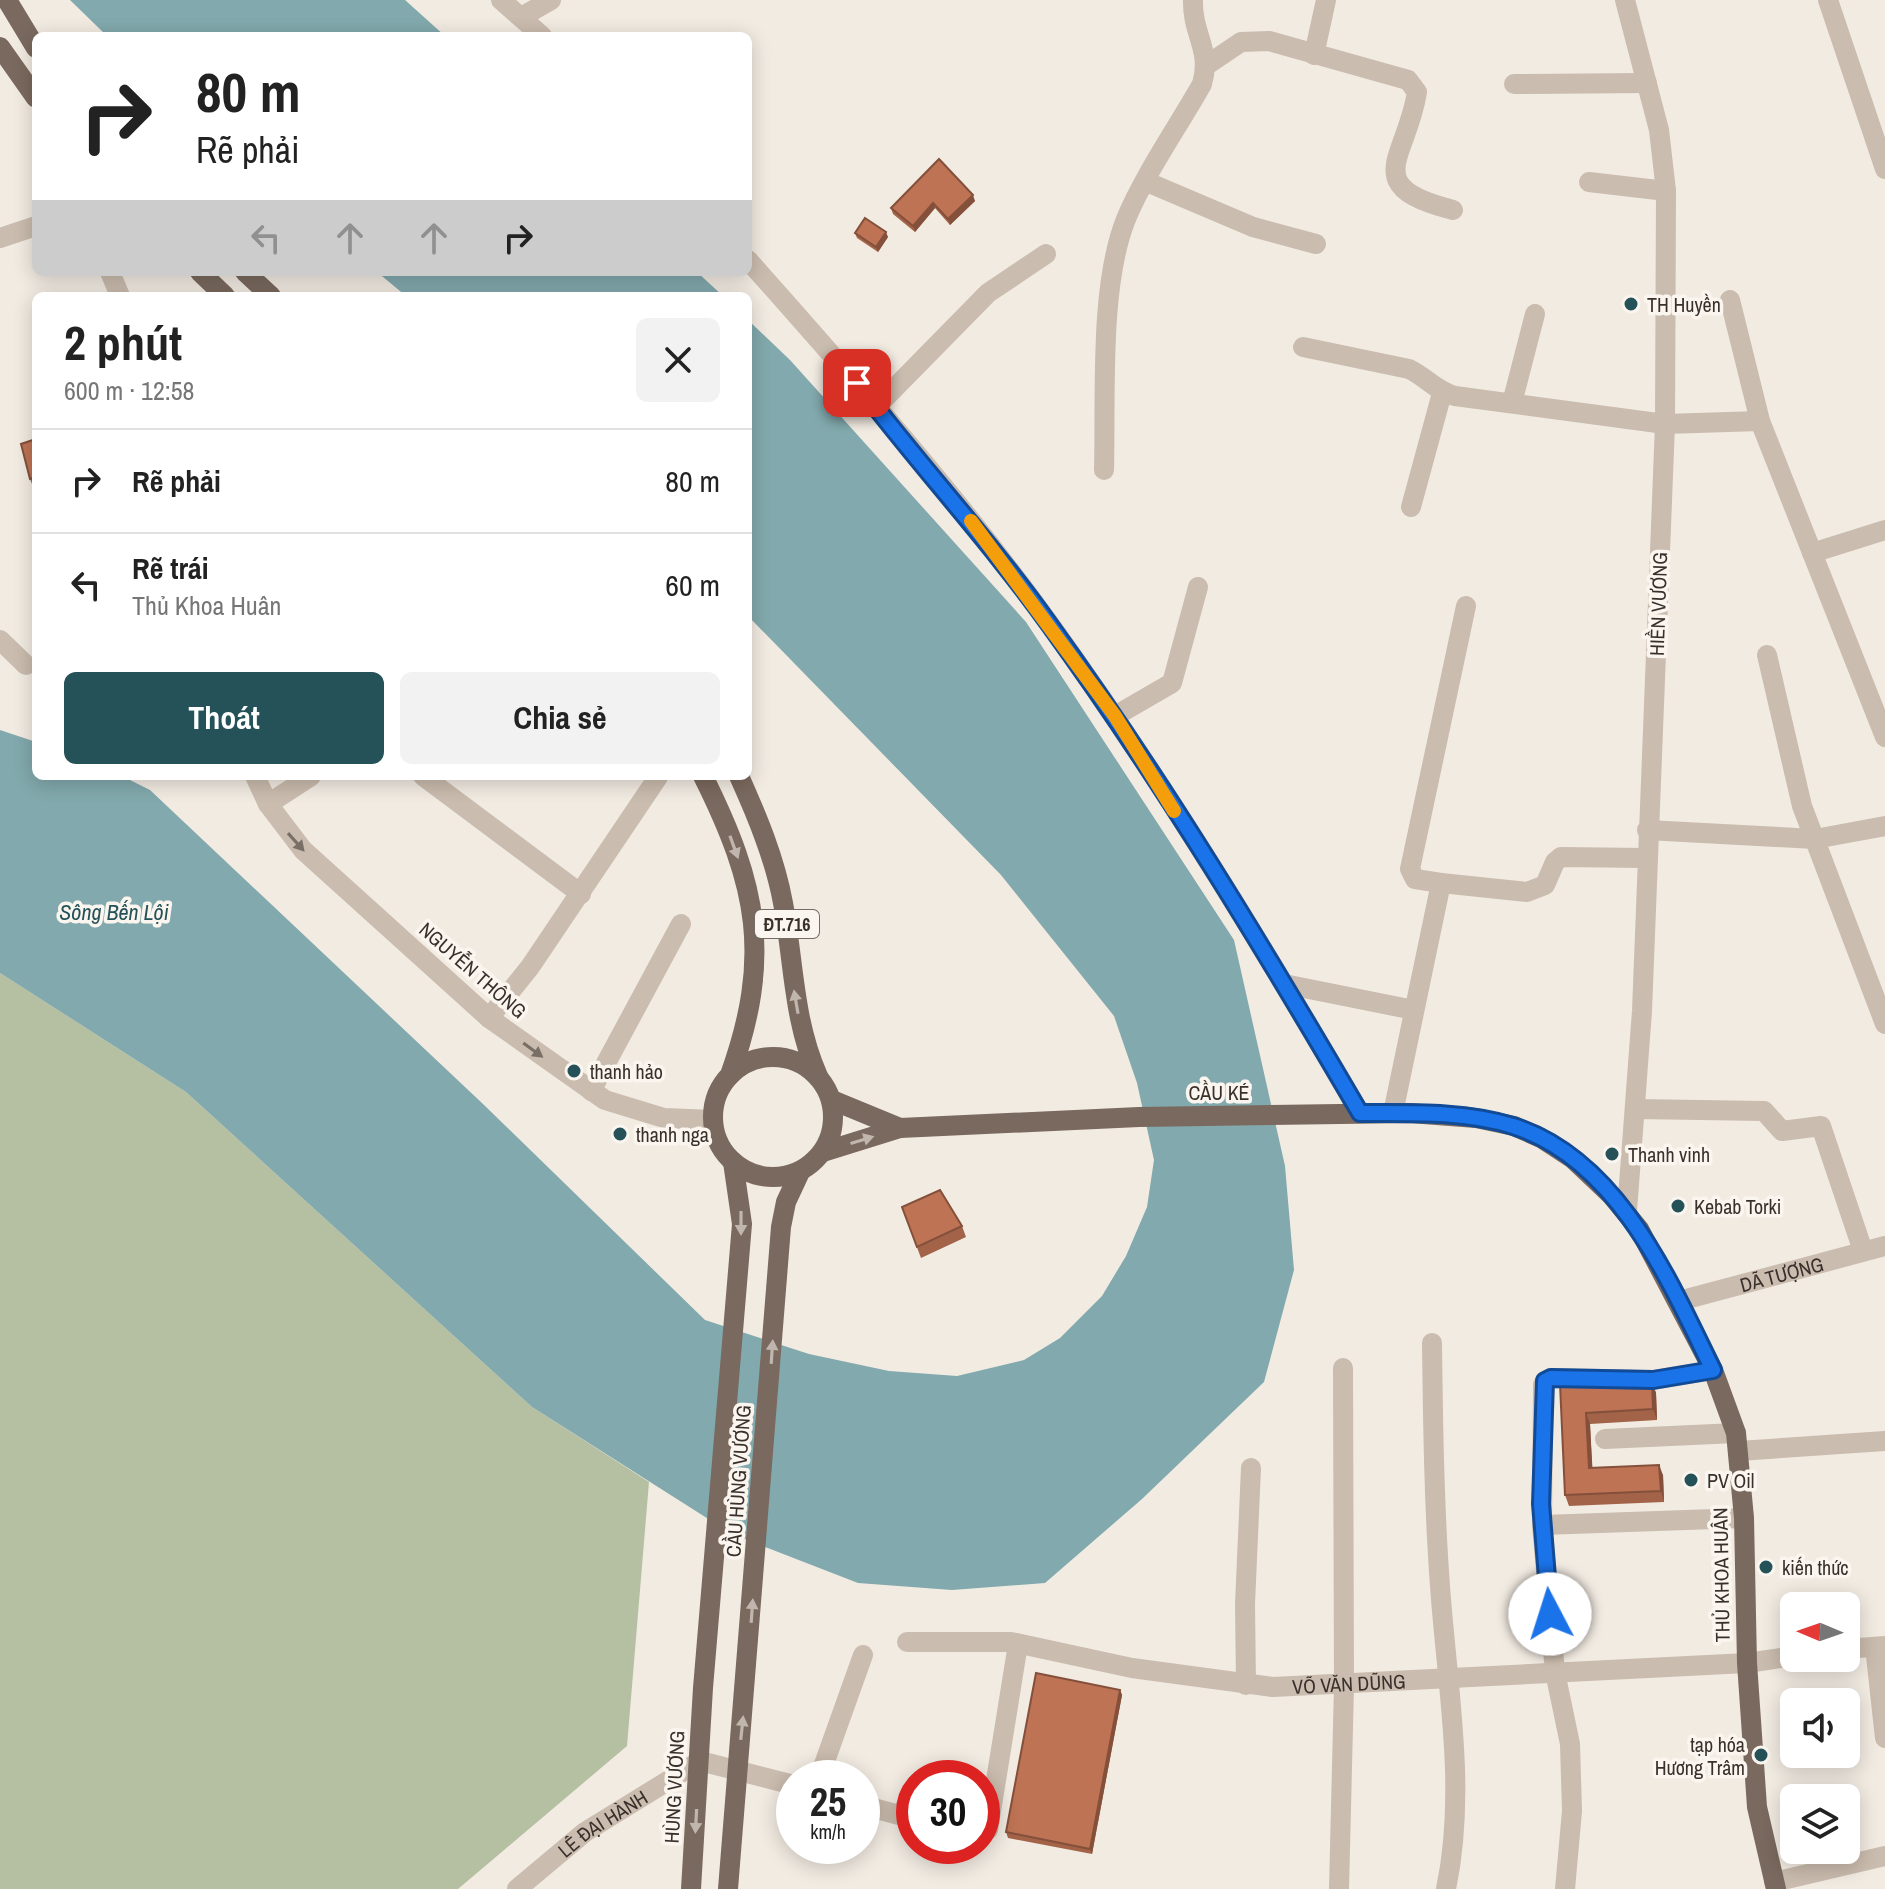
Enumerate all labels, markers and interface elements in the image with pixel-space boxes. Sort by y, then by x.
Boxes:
text: 80 m [196,54,301,129]
icon: right [64,64,168,168]
text: Rẽ phải [196,126,299,174]
icon: left [244,216,288,260]
icon: ahead [328,216,372,260]
icon: ahead [412,216,456,260]
icon: right [496,216,540,260]
place label: TH Huyền [1647,291,1721,318]
marker: TH Huyền [1622,295,1640,313]
text: 2 phút [64,310,182,375]
button: close [636,318,720,402]
pin [823,349,891,417]
icon: arrive [835,361,879,405]
text: 600 m · 12:58 [64,373,194,408]
icon: right [64,459,108,503]
text: Rẽ phải [132,461,221,501]
text: 80 m [665,461,720,501]
text: Rẽ trái [132,548,209,588]
street label: HIỀN VƯƠNG [1643,552,1673,656]
icon: left [64,563,108,607]
text: 60 m [665,565,720,605]
text: Thủ Khoa Huân [132,588,281,623]
button: Thoát [64,672,384,764]
button: Chia sẻ [400,672,720,764]
one-way arrow [286,832,304,851]
one-way arrow [728,836,741,860]
water label: Sông Bến Lội [59,897,169,927]
road number: ĐT.716 [755,910,819,938]
street label: NGUYỄN THÔNG [414,916,532,1024]
one-way arrow [789,989,801,1014]
one-way arrow [523,1042,543,1058]
place label: thanh hảo [590,1058,663,1085]
marker: thanh hảo [565,1062,583,1080]
street label: CẦU KÉ [1188,1079,1250,1106]
place label: thanh nga [636,1121,709,1148]
marker: thanh nga [611,1125,629,1143]
one-way arrow [850,1133,874,1146]
place label: Thanh vinh [1628,1141,1710,1168]
marker: Thanh vinh [1603,1145,1621,1163]
place label: Kebab Torki [1694,1193,1781,1220]
marker: Kebab Torki [1669,1197,1687,1215]
one-way arrow [735,1211,747,1236]
street label: DÃ TƯỢNG [1737,1250,1826,1298]
one-way arrow [766,1339,779,1364]
street label: CẦU HÙNG VƯƠNG [719,1404,757,1558]
place label: PV Oil [1707,1467,1754,1494]
marker: PV Oil [1682,1471,1700,1489]
street label: THỦ KHOA HUÂN [1706,1507,1736,1643]
place label: kiến thức [1782,1554,1849,1581]
marker: kiến thức [1757,1558,1775,1576]
position arrow [1508,1572,1592,1656]
north arrow [1780,1592,1860,1672]
map controls [1780,1592,1860,1864]
one-way arrow [746,1598,759,1623]
street label: VÕ VĂN DŨNG [1291,1667,1406,1700]
button: sound [1780,1688,1860,1768]
one-way arrow [735,1715,748,1740]
street label: HÙNG VƯƠNG [658,1730,690,1844]
place label: tạp hóa Hương Trâm [1655,1731,1745,1781]
marker: tạp hóa Hương Trâm [1752,1746,1770,1764]
speed limit sign: 30 [896,1760,1000,1864]
text: 25 [810,1775,846,1828]
street label: LÊ ĐẠI HÀNH [552,1783,652,1863]
button: layers [1780,1784,1860,1864]
one-way arrow [690,1809,703,1834]
text: km/h [810,1818,846,1845]

